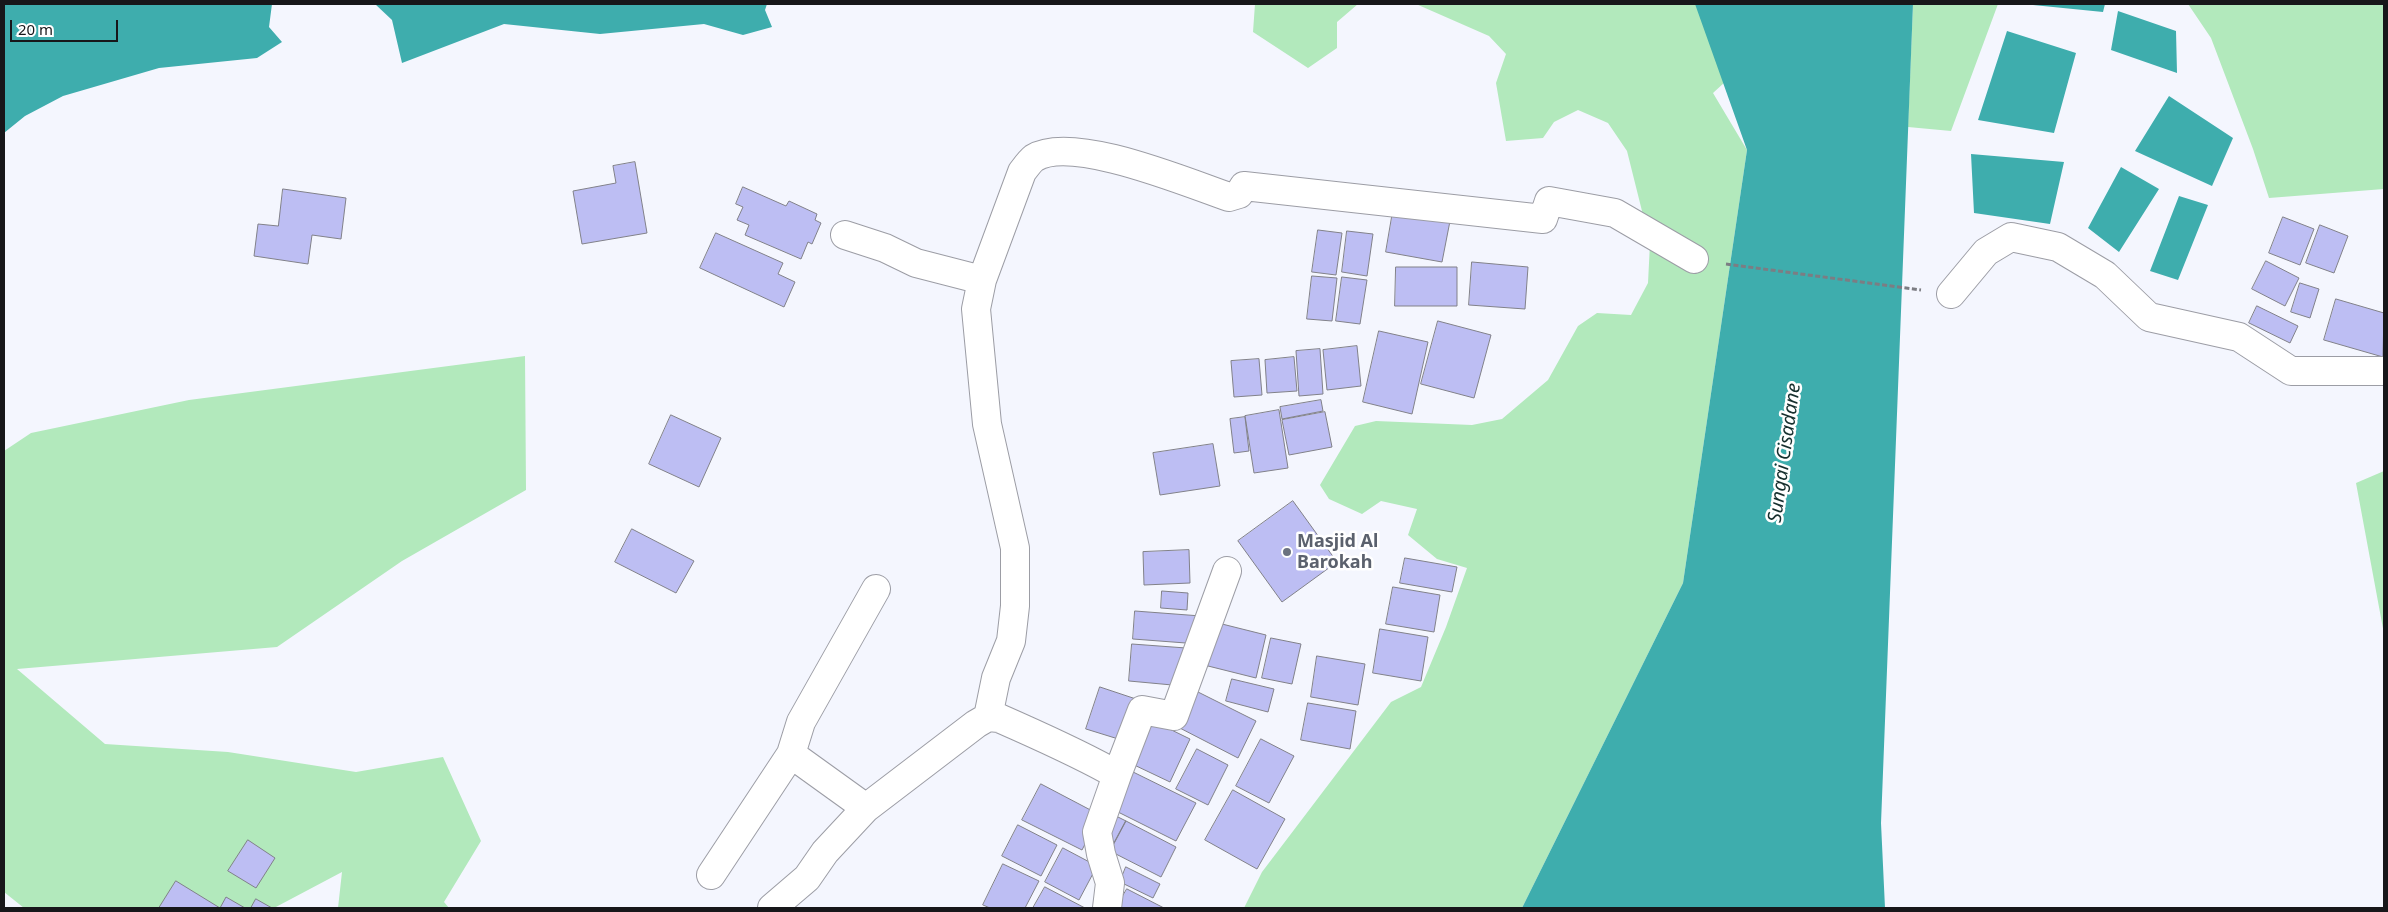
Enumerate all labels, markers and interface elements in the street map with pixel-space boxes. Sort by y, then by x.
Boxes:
scale bar [12,10,120,42]
text: 20 m [18,19,53,39]
water label: Sungai Cisadane [1764,382,1806,524]
place label: Masjid Al Barokah [1297,531,1378,574]
marker: Masjid Al Barokah [1281,546,1293,558]

